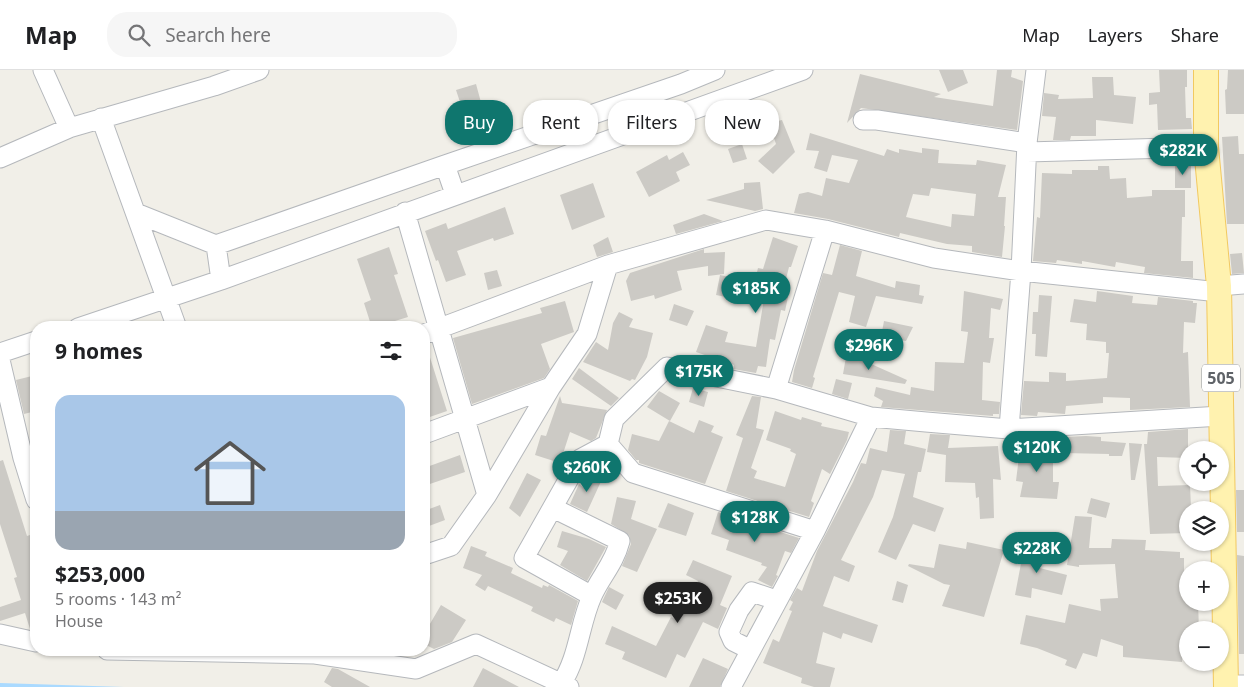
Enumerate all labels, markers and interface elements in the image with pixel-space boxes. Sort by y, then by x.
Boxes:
search box [107,12,457,57]
text: Map [25,18,77,51]
icon: search [125,21,153,49]
text: Search here [165,22,271,48]
text: Map [1022,23,1060,47]
text: Layers [1088,23,1143,47]
text: Share [1171,23,1219,47]
chip: Buy [445,100,513,145]
chip: Rent [523,100,598,145]
chip: Filters [608,100,695,145]
chip: New [705,100,779,145]
pin: $282K [1148,134,1218,176]
text: $282K [1159,139,1207,161]
pin: $185K [721,272,791,314]
text: $185K [732,277,780,299]
pin: $296K [834,328,904,371]
text: $296K [845,334,893,356]
text: 9 homes [55,337,143,365]
icon: filters [377,337,405,365]
pin: $175K [664,354,734,397]
text: $175K [675,360,723,382]
road number: 505 [1202,364,1240,392]
icon: home [185,428,275,518]
pin: $120K [1002,430,1072,473]
text: $120K [1013,436,1061,458]
map controls [1179,441,1229,671]
button: locate [1179,441,1229,491]
pin: $260K [552,450,622,493]
text: $260K [563,456,611,478]
pin: $128K [720,500,790,543]
button: layers [1179,501,1229,551]
text: $128K [731,506,779,528]
pin: $228K [1002,532,1072,574]
text: $228K [1013,537,1061,559]
text: $253,000 [55,560,145,588]
button: + [1179,561,1229,611]
pin: $253K [643,582,713,624]
text: $253K [654,587,702,609]
text: 5 rooms · 143 m² [55,588,181,610]
text: House [55,610,103,632]
button: − [1179,621,1229,671]

